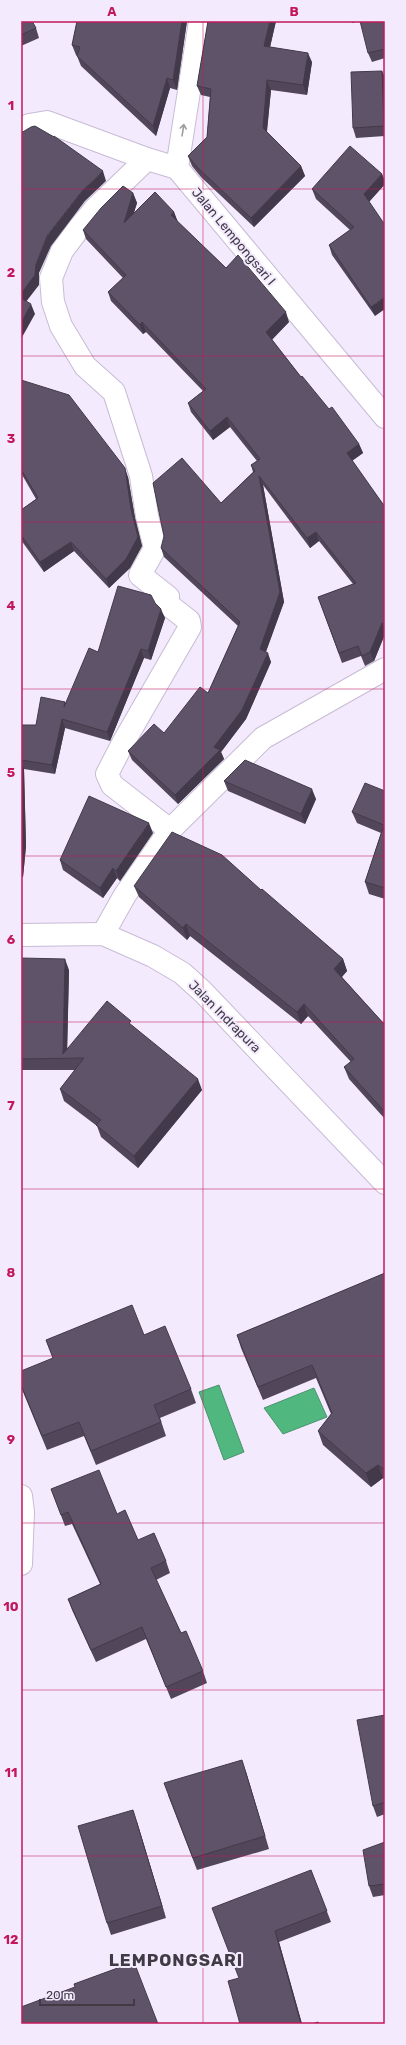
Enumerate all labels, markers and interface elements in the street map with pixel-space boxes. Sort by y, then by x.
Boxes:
text: A [107,4,117,19]
text: B [289,4,299,19]
text: 1 [8,98,14,113]
one-way arrow [179,124,187,137]
street label: Jalan Lempongsari I [188,185,279,289]
text: 2 [7,265,15,280]
text: 3 [7,431,16,446]
text: 4 [7,598,16,613]
text: 5 [7,765,15,780]
text: 6 [7,932,16,947]
street label: Jalan Indrapura [186,977,264,1055]
text: 7 [7,1098,15,1113]
text: 8 [7,1265,16,1280]
text: 9 [7,1432,15,1447]
text: 10 [3,1599,19,1614]
text: 11 [5,1765,17,1780]
text: 12 [4,1932,18,1947]
district label: LEMPONGSARI [109,1950,243,1970]
scale bar [40,1981,134,2007]
text: 20 m [46,1988,74,2002]

